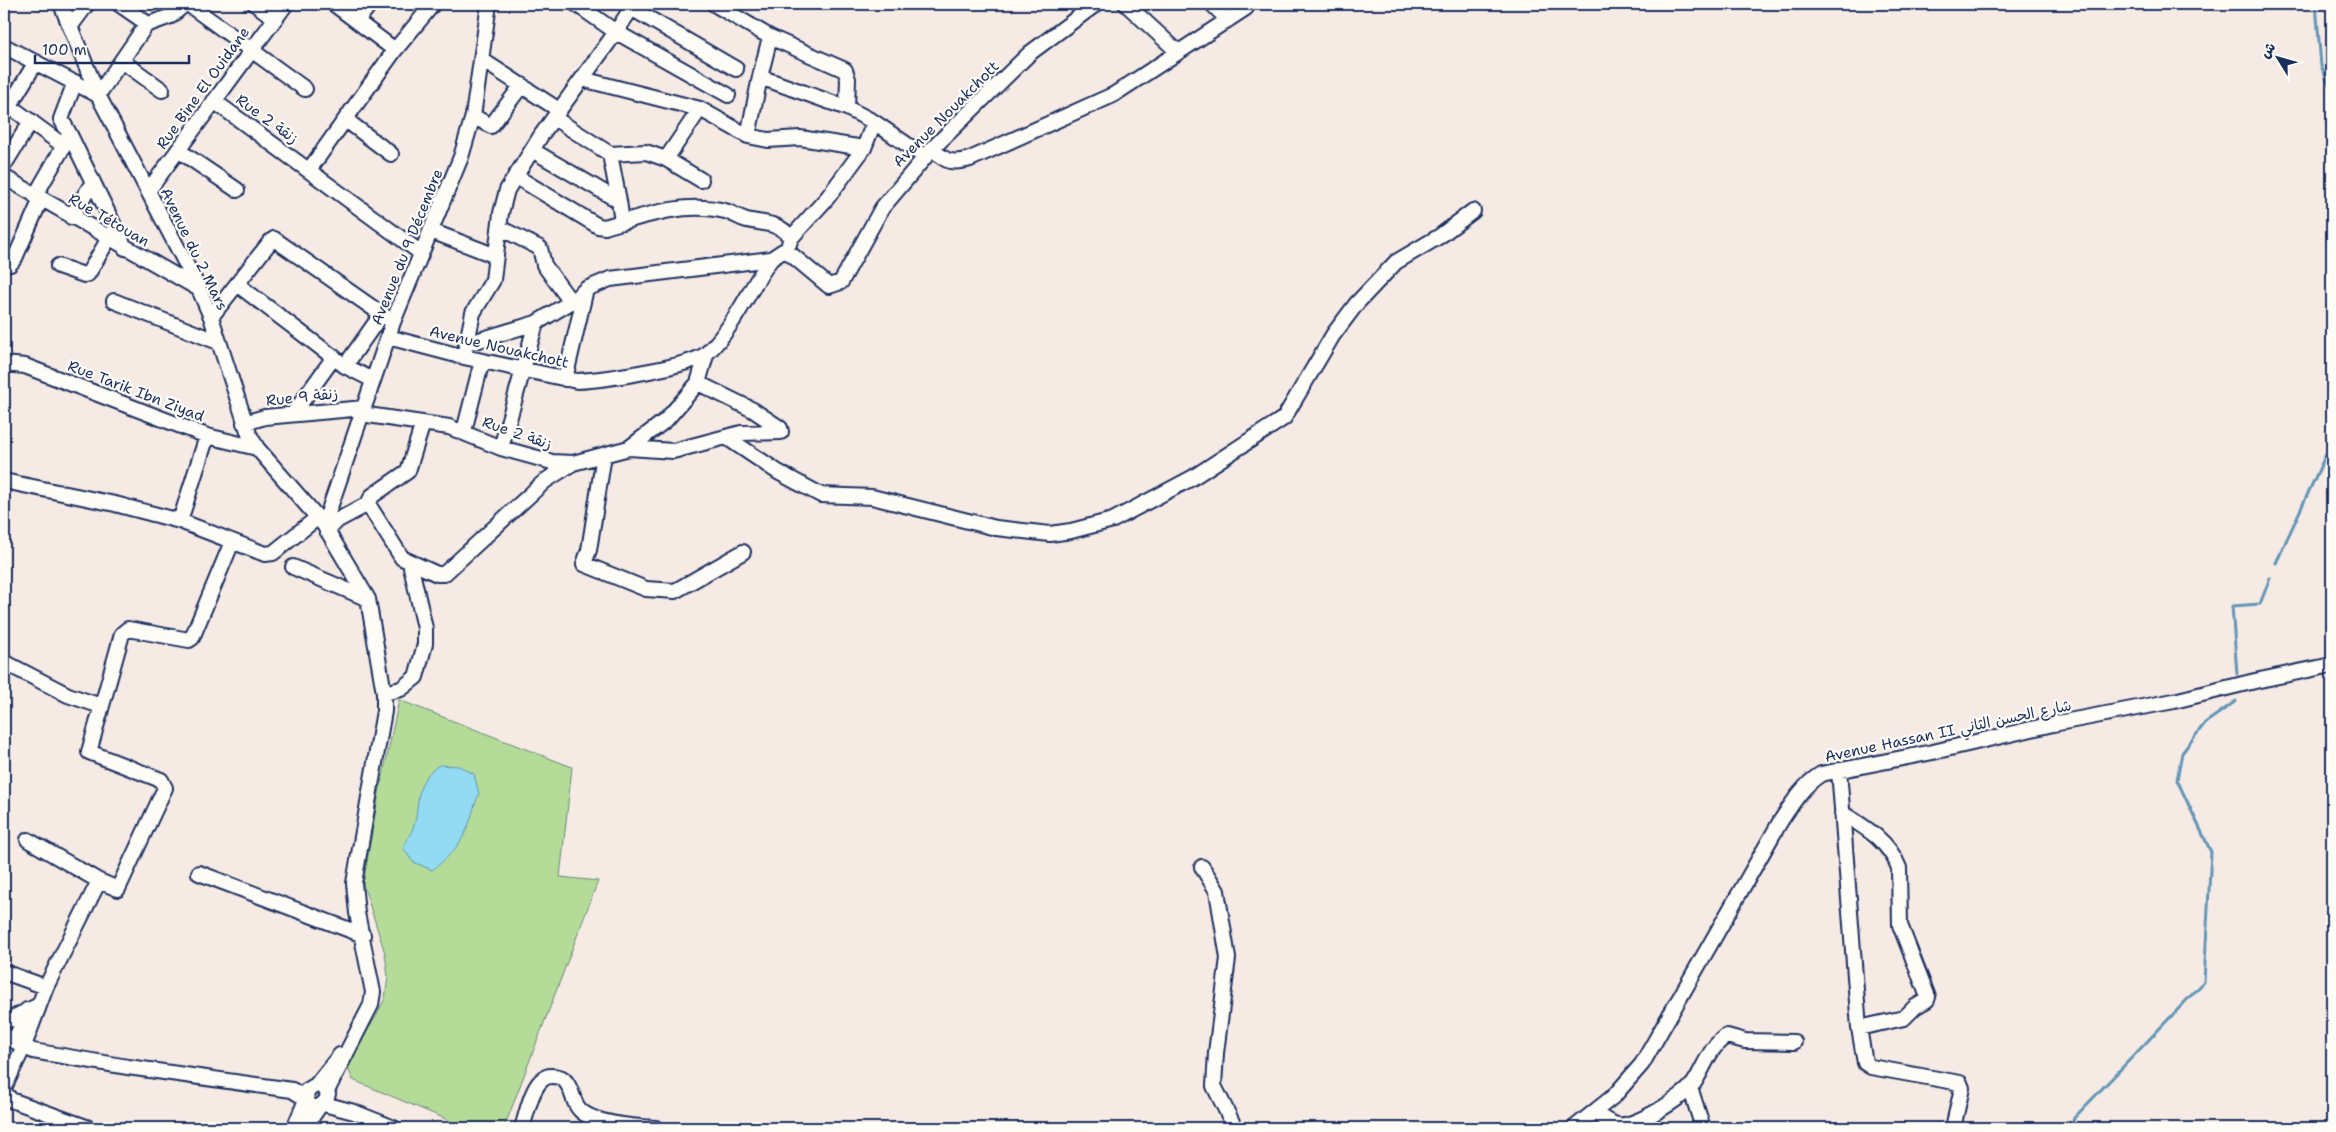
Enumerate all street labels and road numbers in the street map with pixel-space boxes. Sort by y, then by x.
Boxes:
street label: Rue Bine El Ouidane [152,23,254,153]
street label: Avenue Nouakchott [889,57,1003,171]
street label: Rue 2 زنقة [232,90,302,148]
street label: Avenue du 9 Décembre [367,166,447,328]
street label: Avenue du 2 Mars [156,184,232,314]
street label: Rue Tétouan [65,189,153,251]
street label: Avenue Nouakchott [427,321,571,373]
street label: Rue Tarik Ibn Ziyad [65,356,208,426]
street label: Rue 9 زنقة [265,383,339,411]
street label: Rue 2 زنقة [480,412,554,454]
street label: Avenue Hassan II شارع الحسن الثاني [1823,695,2074,770]

